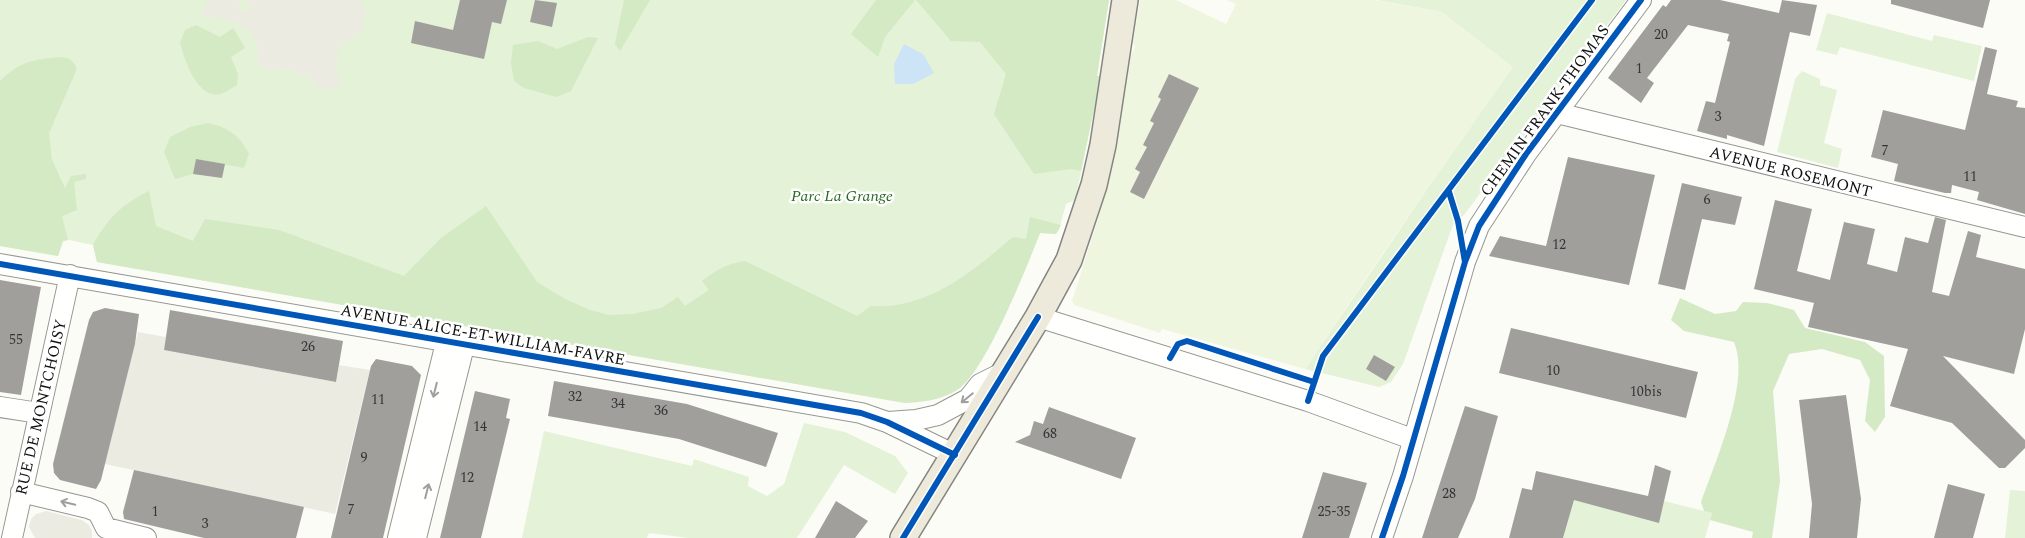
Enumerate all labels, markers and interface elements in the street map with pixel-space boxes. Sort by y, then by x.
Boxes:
street label: CHEMIN FRANK-THOMAS [1474,20,1615,201]
house number: 20 [1654,24,1668,45]
house number: 1 [1636,58,1643,79]
house number: 3 [1715,106,1722,127]
street label: AVENUE ROSEMONT [1707,140,1875,204]
house number: 7 [1882,140,1889,161]
house number: 11 [1963,166,1977,187]
park label: Parc La Grange [791,184,893,208]
house number: 6 [1704,189,1711,210]
house number: 12 [1552,234,1566,255]
street label: AVENUE ALICE-ET-WILLIAM-FAVRE [339,298,627,372]
street label: RUE DE MONTCHOISY [9,317,73,498]
house number: 55 [9,329,23,350]
house number: 26 [301,336,315,357]
house number: 10 [1546,360,1560,381]
house number: 10bis [1630,381,1662,402]
one-way arrow [430,382,439,398]
house number: 32 [568,386,582,407]
house number: 11 [371,389,385,410]
house number: 34 [611,393,625,414]
one-way arrow [960,393,973,404]
house number: 36 [654,400,668,421]
house number: 14 [473,416,487,437]
house number: 68 [1043,423,1057,444]
house number: 9 [361,447,368,468]
house number: 12 [460,467,474,488]
one-way arrow [423,483,432,499]
house number: 28 [1442,483,1456,504]
one-way arrow [61,498,77,507]
house number: 7 [348,499,355,520]
house number: 1 [152,501,159,522]
house number: 25-35 [1317,501,1351,522]
house number: 3 [202,513,209,534]

